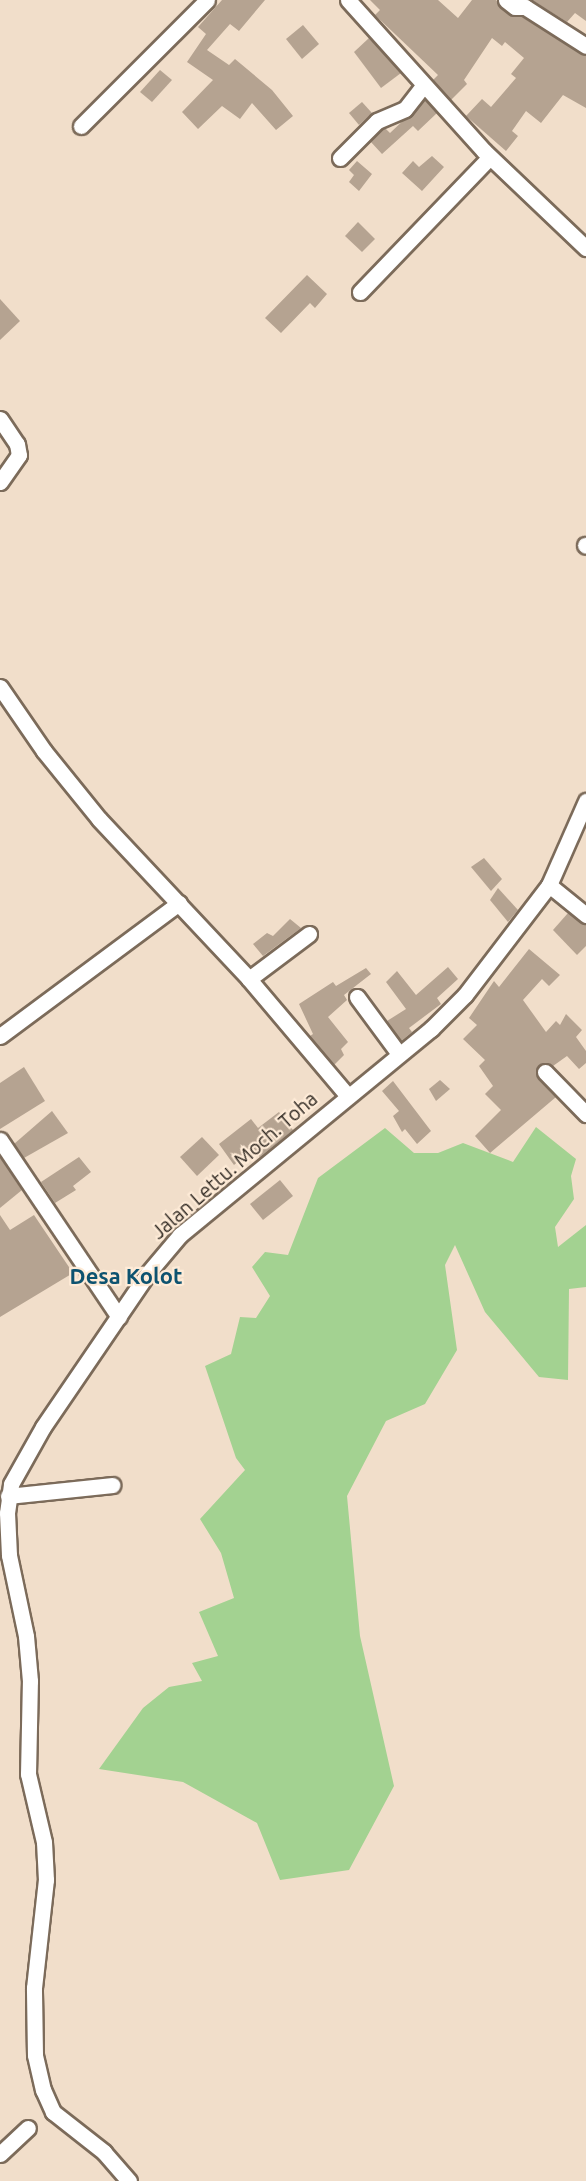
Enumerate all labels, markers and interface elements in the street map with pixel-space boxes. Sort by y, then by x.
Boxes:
street label: Jalan Lettu. Moch. Toha [146,1086,322,1244]
district label: Desa Kolot [70,1263,182,1289]

